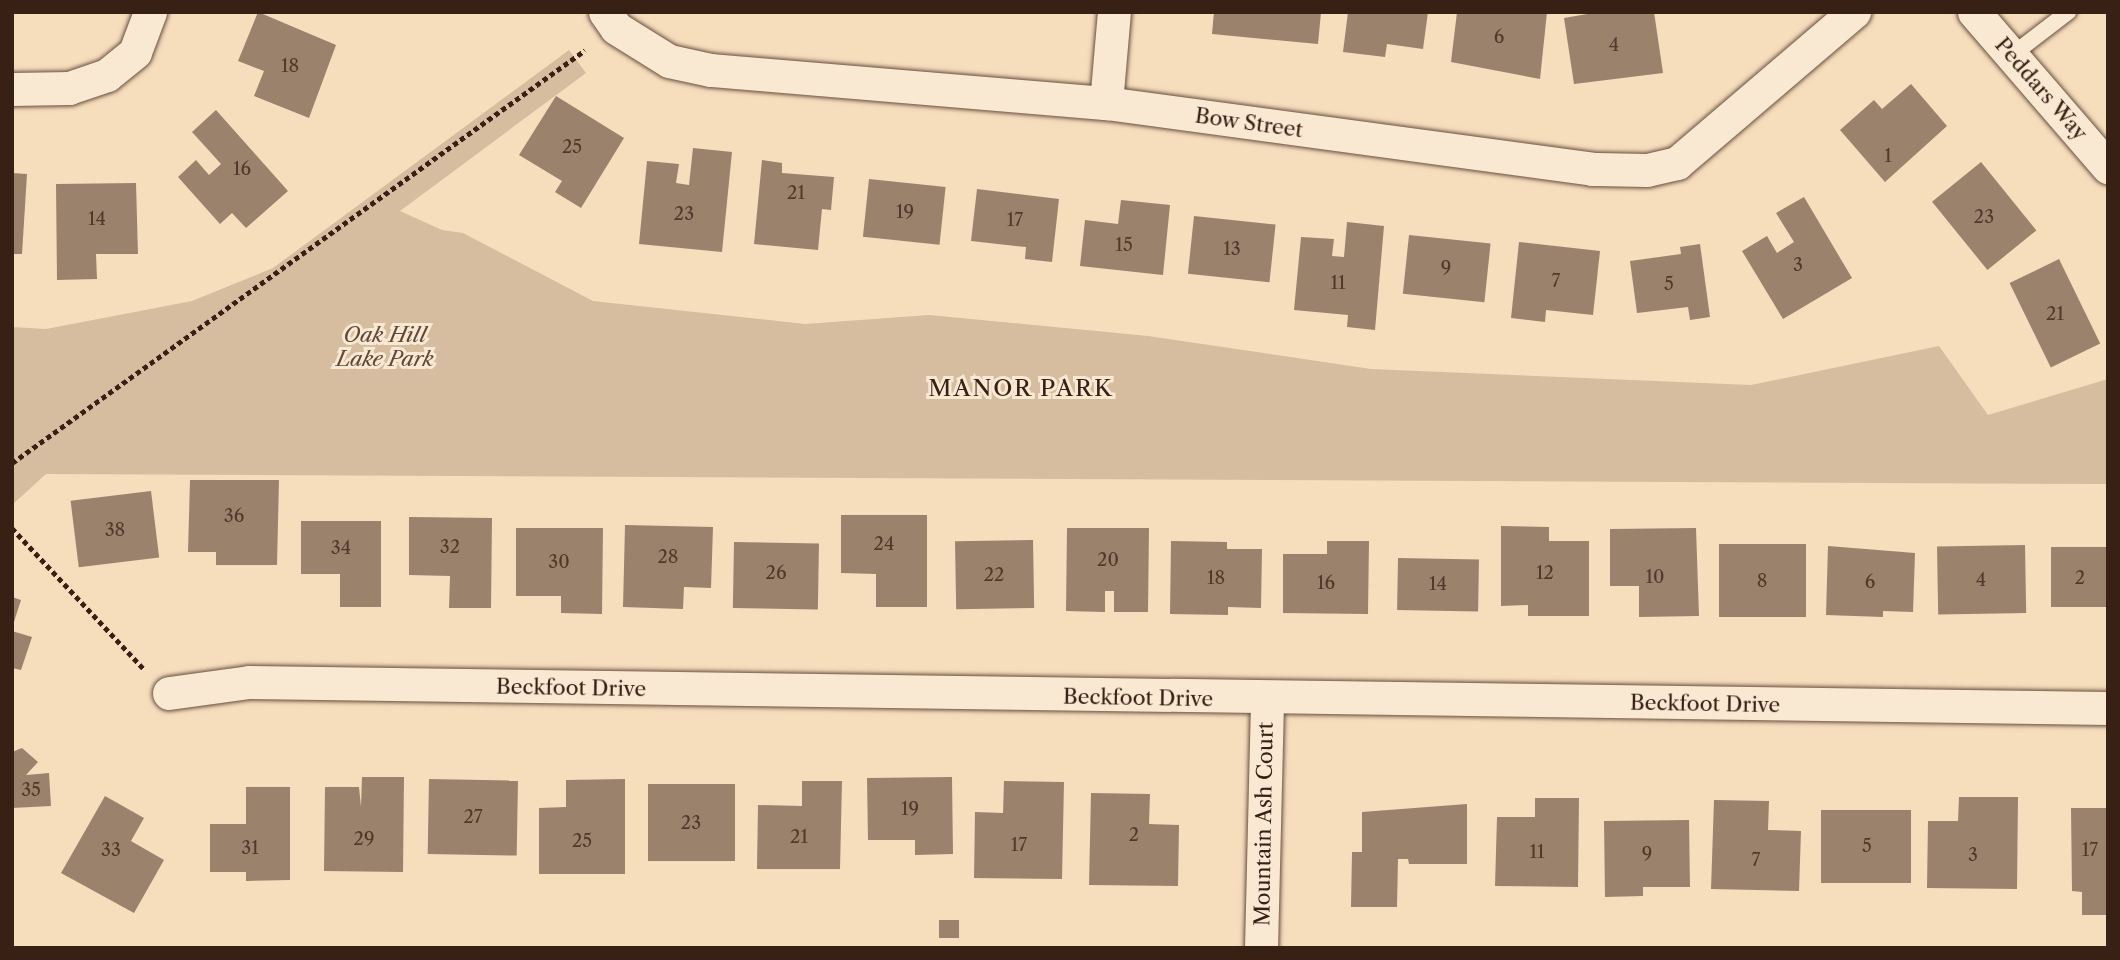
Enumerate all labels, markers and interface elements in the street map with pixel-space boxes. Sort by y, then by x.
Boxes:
house number: 6 [1494,26,1504,48]
street label: Peddars Way [1989,32,2093,146]
house number: 4 [1609,34,1619,56]
house number: 18 [281,55,299,77]
street label: Bow Street [1193,103,1305,143]
house number: 25 [562,136,582,158]
house number: 1 [1884,145,1892,167]
house number: 16 [233,158,251,180]
house number: 21 [787,182,805,204]
house number: 19 [896,201,914,223]
house number: 23 [674,203,694,225]
house number: 23 [1974,206,1994,228]
house number: 14 [88,208,106,230]
house number: 17 [1007,209,1023,231]
house number: 15 [1115,234,1133,256]
house number: 13 [1223,238,1241,260]
house number: 3 [1793,254,1803,276]
house number: 9 [1441,257,1451,279]
house number: 7 [1552,270,1560,292]
house number: 11 [1330,272,1346,294]
house number: 5 [1664,273,1674,295]
house number: 21 [2046,303,2064,325]
park label: Oak Hill Lake Park [336,322,434,372]
district label: MANOR PARK [929,374,1113,402]
house number: 36 [224,505,244,527]
house number: 38 [105,519,125,541]
house number: 24 [874,533,894,555]
house number: 32 [440,536,460,558]
house number: 34 [331,537,351,559]
house number: 28 [657,546,679,568]
house number: 20 [1097,549,1119,571]
house number: 30 [548,551,570,573]
house number: 26 [766,562,786,584]
house number: 12 [1536,562,1554,584]
house number: 22 [984,564,1004,586]
house number: 10 [1646,566,1664,588]
house number: 18 [1207,567,1225,589]
house number: 2 [2075,567,2085,589]
house number: 4 [1976,569,1986,591]
house number: 8 [1757,570,1767,592]
house number: 6 [1865,571,1875,593]
house number: 16 [1317,572,1335,594]
house number: 14 [1429,573,1447,595]
street label: Beckfoot Drive [496,674,646,702]
street label: Beckfoot Drive [1063,684,1213,712]
street label: Beckfoot Drive [1630,690,1780,718]
street label: Mountain Ash Court [1250,721,1278,927]
house number: 35 [21,779,41,801]
house number: 19 [901,798,919,820]
house number: 27 [463,806,483,828]
house number: 23 [681,812,701,834]
house number: 2 [1129,824,1139,846]
house number: 21 [790,826,808,848]
house number: 29 [354,828,374,850]
house number: 25 [572,830,592,852]
house number: 17 [1011,834,1027,856]
house number: 5 [1862,835,1872,857]
house number: 31 [241,837,259,859]
house number: 33 [101,839,121,861]
house number: 17 [2082,839,2098,861]
house number: 11 [1529,841,1545,863]
house number: 9 [1642,843,1652,865]
house number: 3 [1968,844,1978,866]
house number: 7 [1752,849,1760,871]

